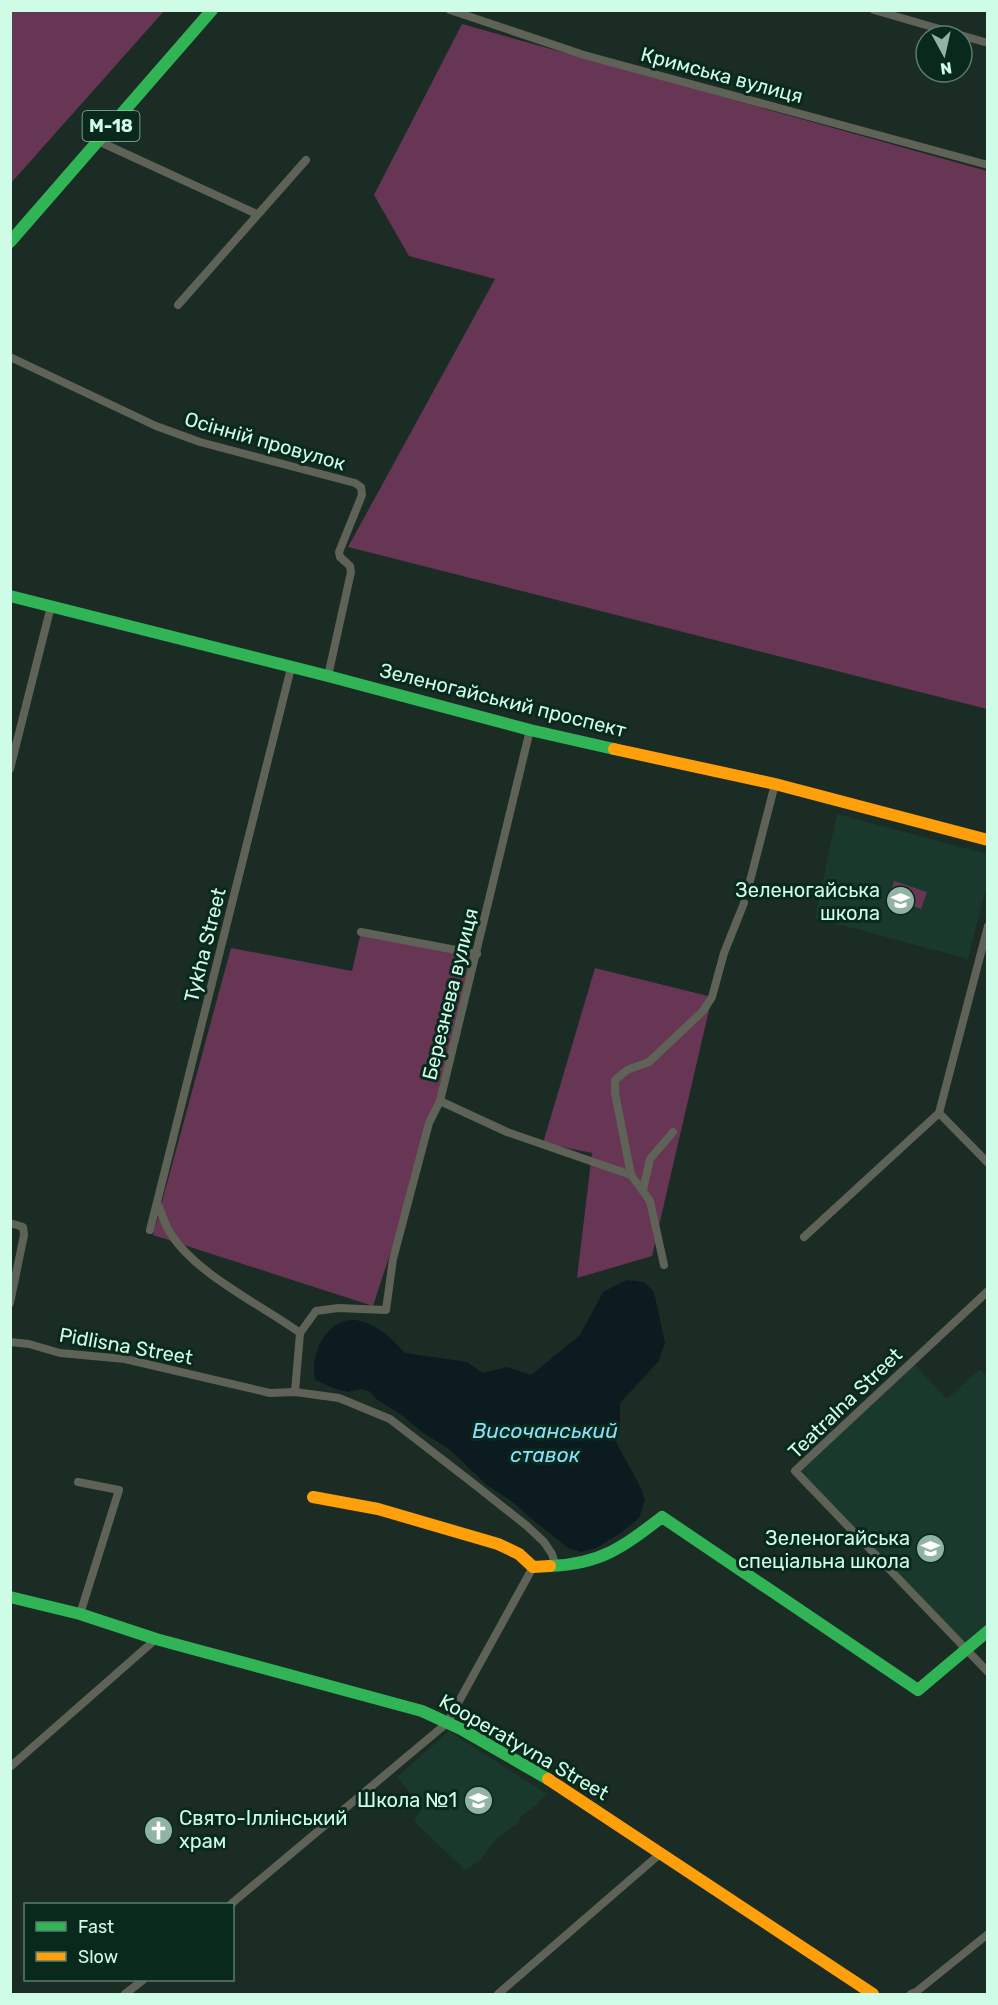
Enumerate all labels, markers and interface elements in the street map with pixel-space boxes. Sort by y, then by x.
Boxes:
north arrow [914,24,974,84]
street label: Кримська вулиця [638,42,806,108]
text: N [939,58,953,79]
road number: М-18 [82,111,140,141]
street label: Осінній провулок [182,407,349,476]
street label: Зеленогайський проспект [377,658,629,742]
place label: Зеленогайська школа [735,878,880,925]
street label: Tykha Street [179,885,231,1005]
school or university icon: Зеленогайська школа [885,885,917,917]
street label: Березнева вулиця [417,905,483,1083]
street label: Pidlisna Street [57,1322,195,1370]
street label: Teatralna Street [783,1343,907,1463]
water label: Височанський ставок [472,1418,618,1467]
place label: Зеленогайська спеціальна школа [738,1526,910,1573]
school or university icon: Зеленогайська спеціальна школа [915,1533,947,1565]
street label: Kooperatyvna Street [435,1689,613,1805]
school or university icon: Школа №1 [462,1784,494,1816]
place label: Школа №1 [357,1788,457,1812]
place label: Свято-Іллінський храм [179,1806,348,1853]
church icon: Свято-Іллінський храм [142,1814,174,1846]
legend [24,1903,234,1981]
text: Fast [78,1916,114,1938]
text: Slow [78,1946,118,1968]

